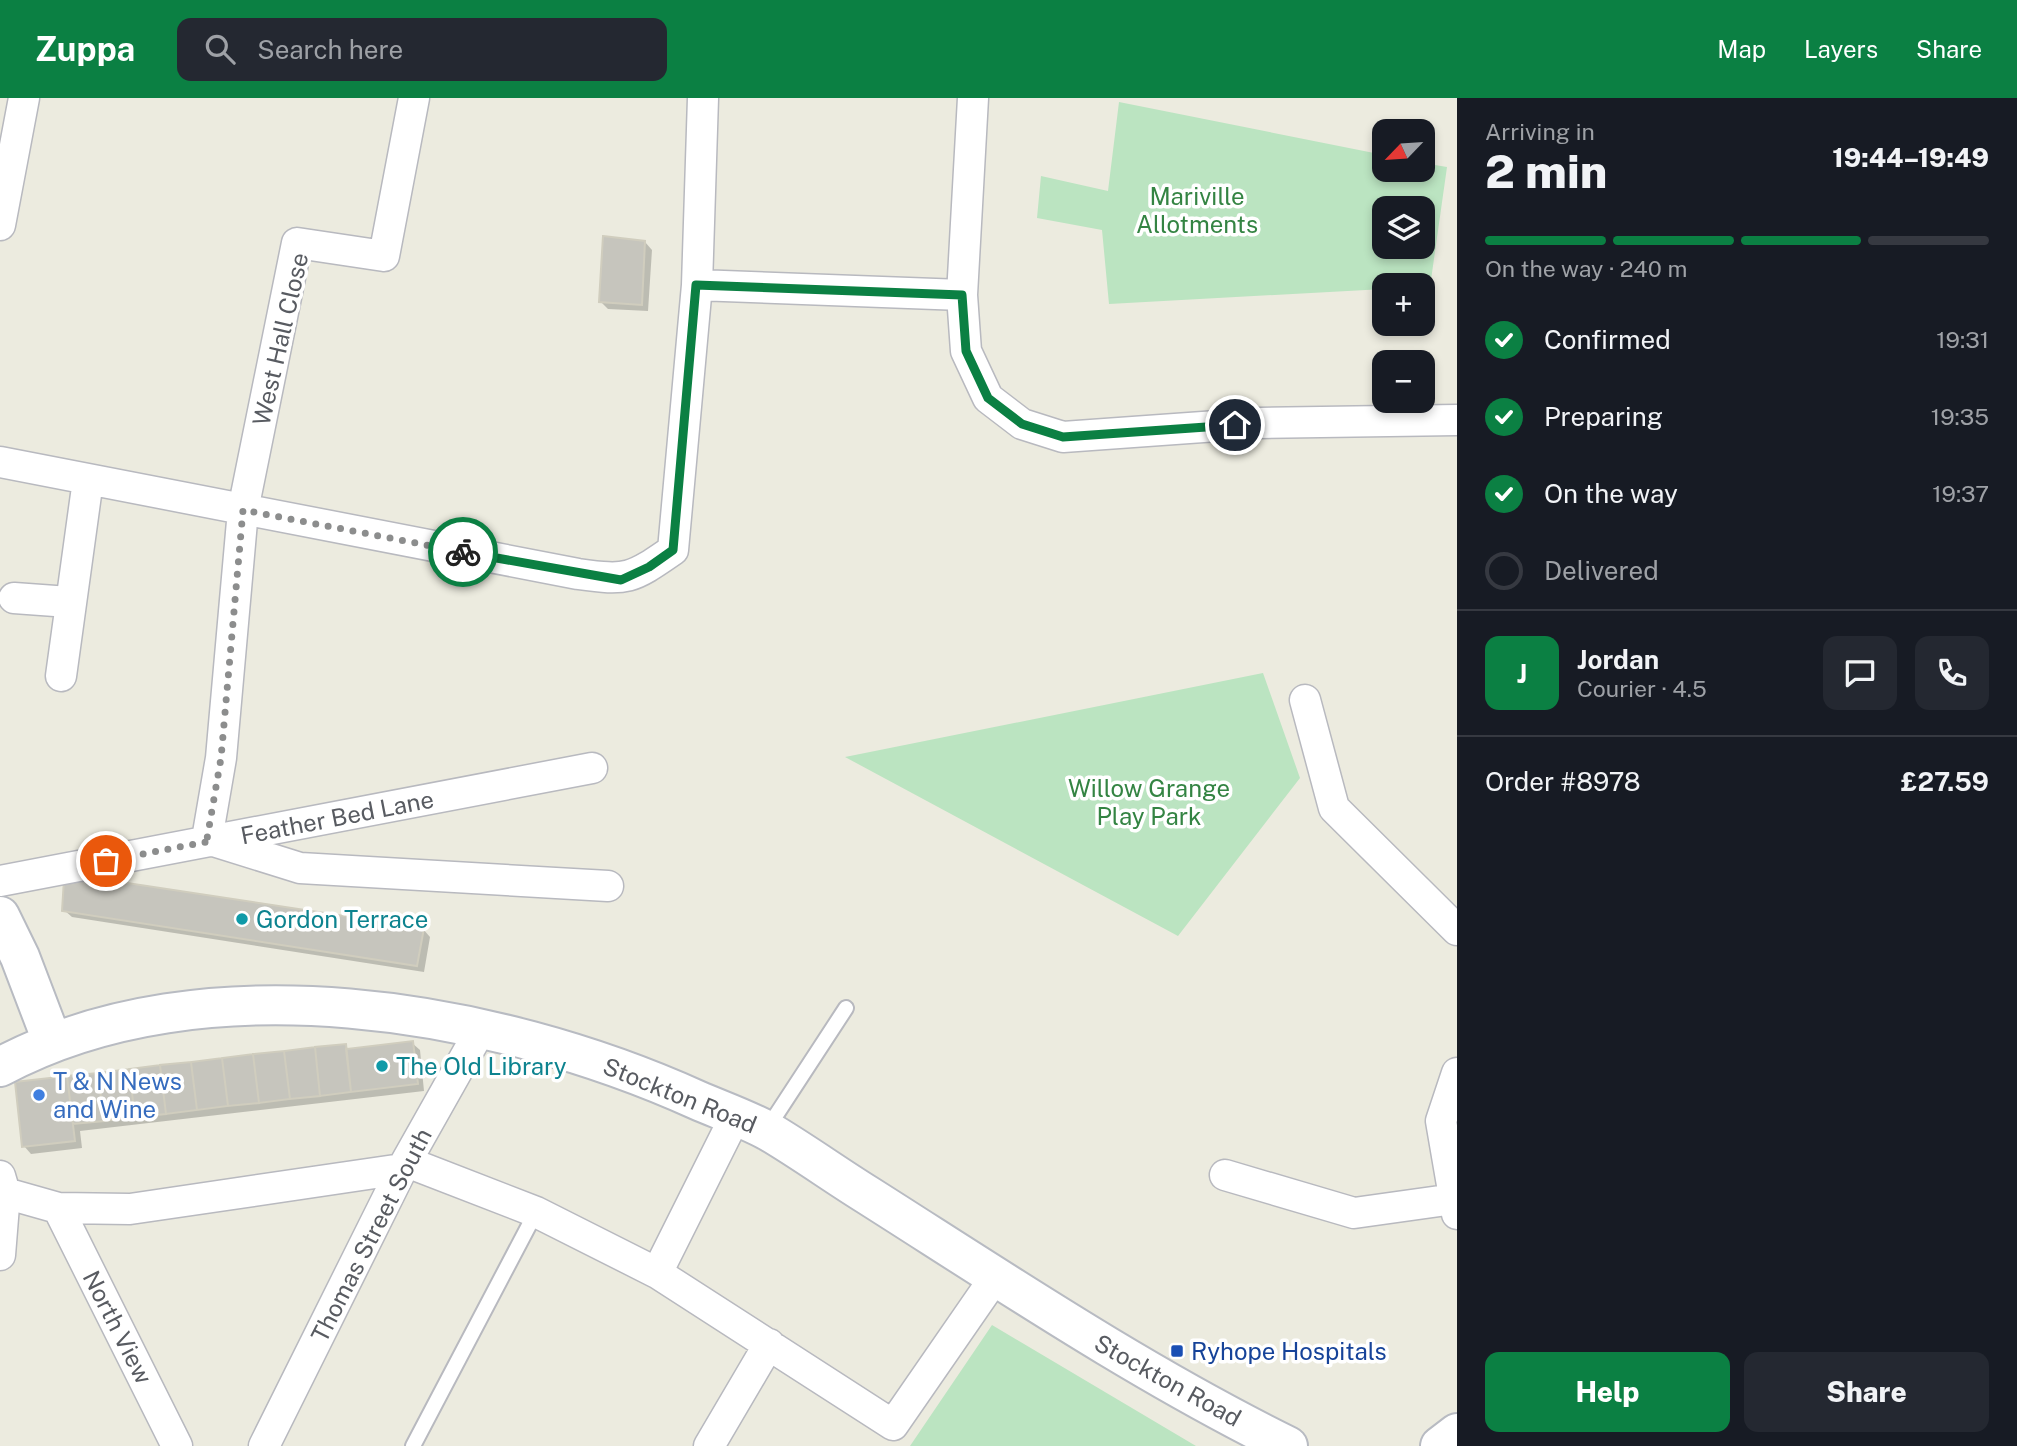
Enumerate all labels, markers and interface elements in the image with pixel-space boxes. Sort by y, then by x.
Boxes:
search box [177,18,667,81]
text: Zuppa [35,30,135,68]
icon: search [201,30,239,68]
text: Search here [257,34,403,65]
text: Map [1717,35,1766,63]
text: Layers [1804,35,1878,63]
text: Share [1916,35,1982,63]
text: Arriving in [1485,118,1595,145]
north arrow [1372,119,1435,182]
map controls [1372,119,1435,413]
text: 19:44–19:49 [1832,142,1989,173]
text: 2 min [1485,144,1607,198]
park label: Mariville Allotments [1136,182,1258,238]
button: layers [1372,196,1435,259]
street label: West Hall Close [247,250,313,428]
text: On the way · 240 m [1485,255,1687,282]
button: + [1372,273,1435,336]
icon: check [1485,321,1523,359]
text: Confirmed [1544,324,1671,355]
text: 19:31 [1936,326,1989,353]
button: − [1372,350,1435,413]
pin [1205,395,1265,455]
icon: check [1485,398,1523,436]
text: Preparing [1544,401,1663,432]
text: 19:35 [1931,403,1989,430]
icon: home [1216,406,1254,444]
icon: check [1485,475,1523,513]
text: On the way [1544,478,1678,509]
text: 19:37 [1932,480,1989,507]
courier [428,517,498,587]
icon: bike [444,533,482,571]
text: Delivered [1544,555,1659,586]
button: chat [1823,636,1897,710]
button: phone [1915,636,1989,710]
text: Jordan [1577,644,1659,675]
text: J [1517,658,1527,689]
text: Courier · 4.5 [1577,675,1707,702]
text: Order #8978 [1485,766,1641,797]
text: £27.59 [1901,766,1989,797]
park label: Willow Grange Play Park [1068,774,1230,830]
street label: Feather Bed Lane [238,785,436,849]
pin [76,831,136,891]
icon: bag [87,842,125,880]
place label: Gordon Terrace [256,905,428,933]
marker: Gordon Terrace [234,911,250,927]
street label: Stockton Road [599,1051,761,1139]
place label: The Old Library [396,1052,567,1080]
marker: The Old Library [374,1058,390,1074]
place label: T & N News and Wine [53,1067,182,1123]
marker: T & N News and Wine [31,1087,47,1103]
street label: Thomas Street South [305,1123,437,1347]
street label: North View [78,1266,159,1388]
street label: Stockton Road [1090,1328,1246,1432]
place label: Ryhope Hospitals [1191,1337,1387,1365]
marker: Ryhope Hospitals [1169,1343,1185,1359]
button: Help [1485,1352,1730,1432]
button: Share [1744,1352,1989,1432]

